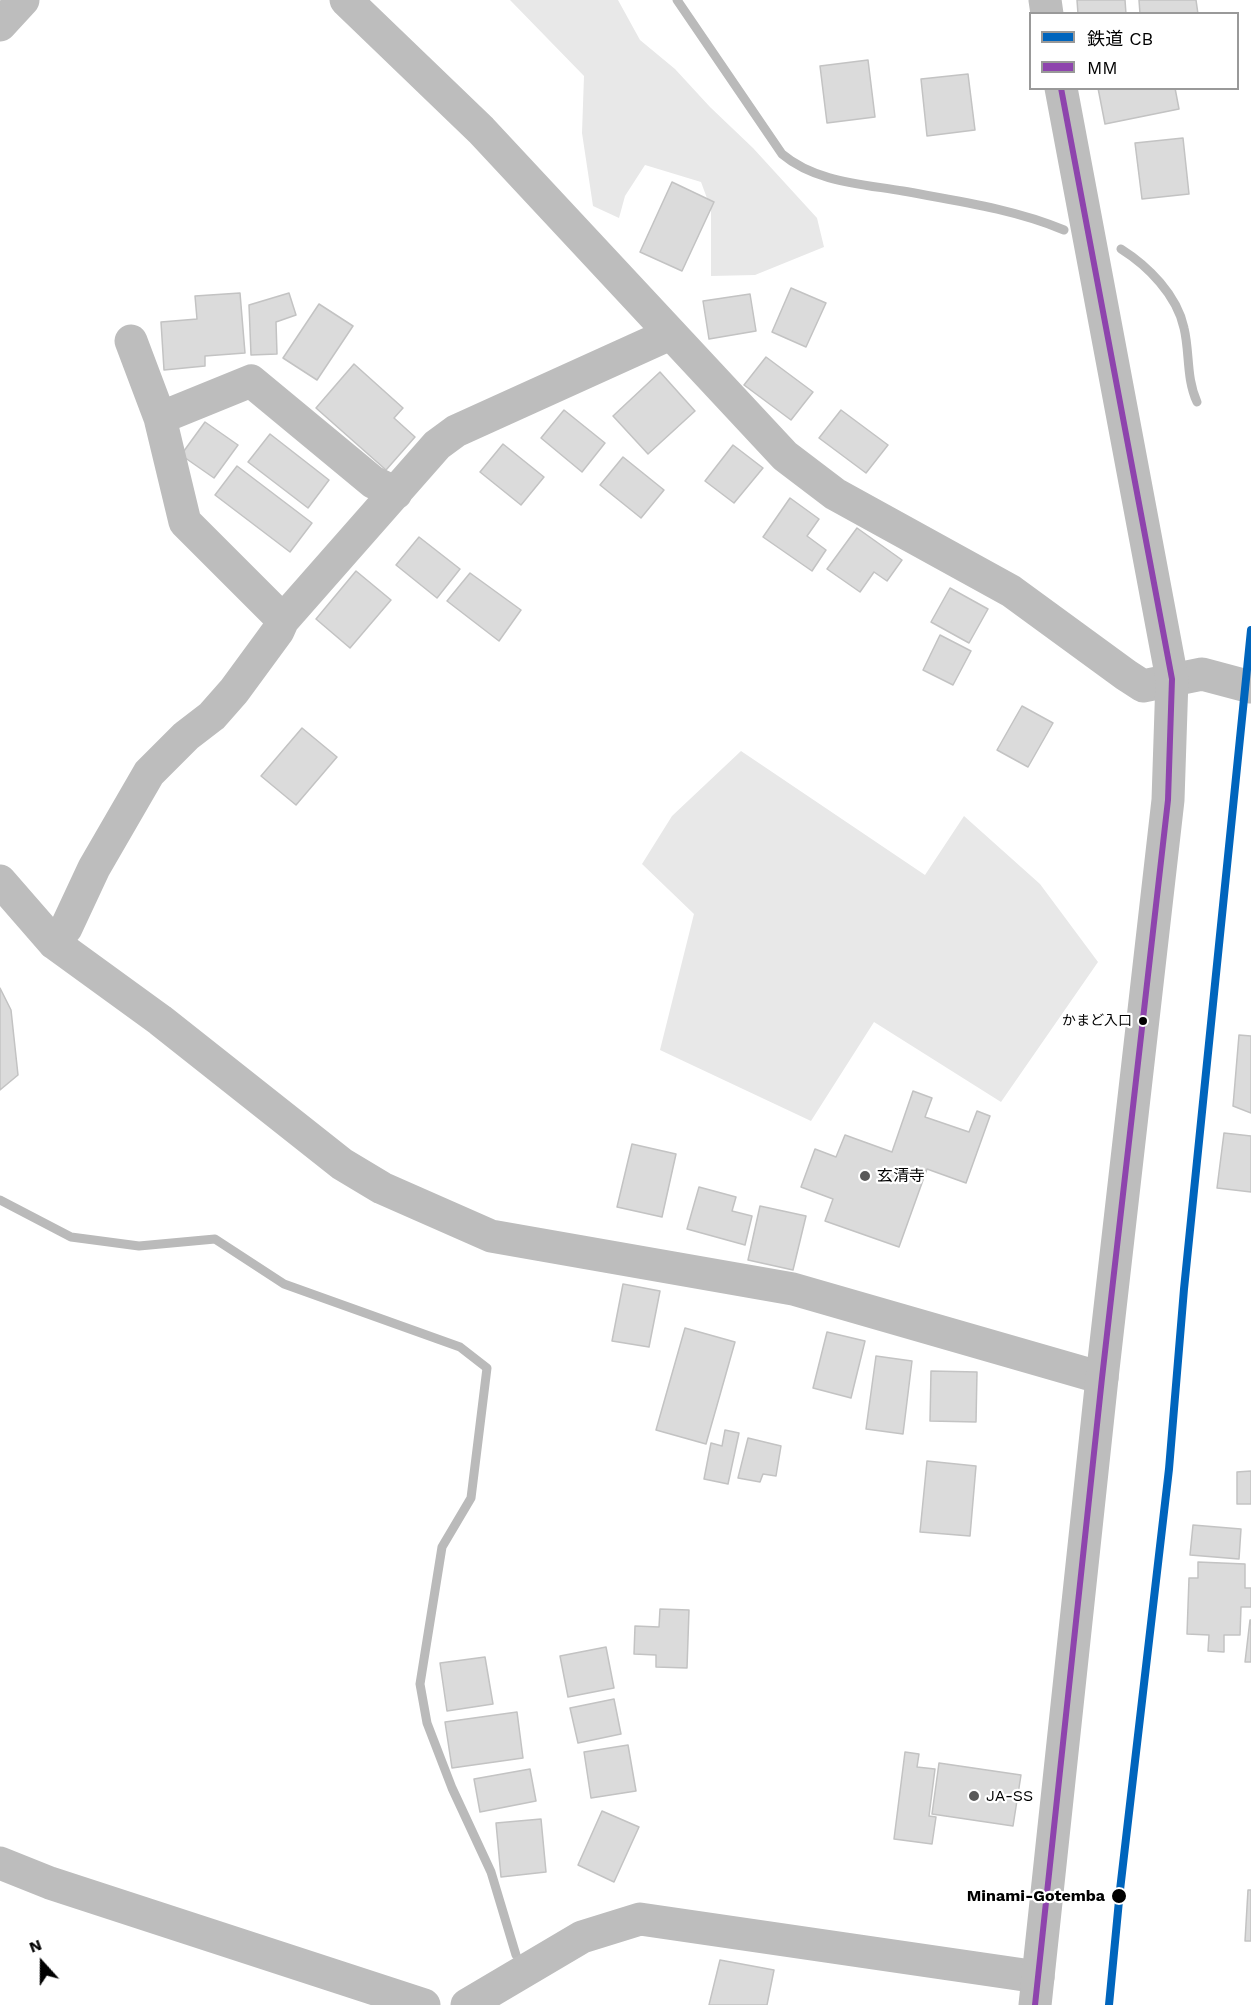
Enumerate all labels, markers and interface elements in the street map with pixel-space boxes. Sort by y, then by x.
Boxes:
legend [1029,12,1239,90]
text: 鉄道 CB [1087,28,1153,49]
text: MM [1087,57,1118,78]
place label: かまど入口 [1062,1013,1132,1029]
marker: かまど入口 [1137,1015,1149,1027]
place label: 玄清寺 [877,1166,925,1186]
marker: 玄清寺 [858,1169,872,1183]
place label: JA-SS [986,1786,1033,1806]
marker: JA-SS [967,1789,981,1803]
place label: Minami-Gotemba [967,1886,1105,1906]
marker: Minami-Gotemba [1110,1887,1128,1905]
north arrow [12,1933,72,1993]
text: N [26,1935,44,1957]

